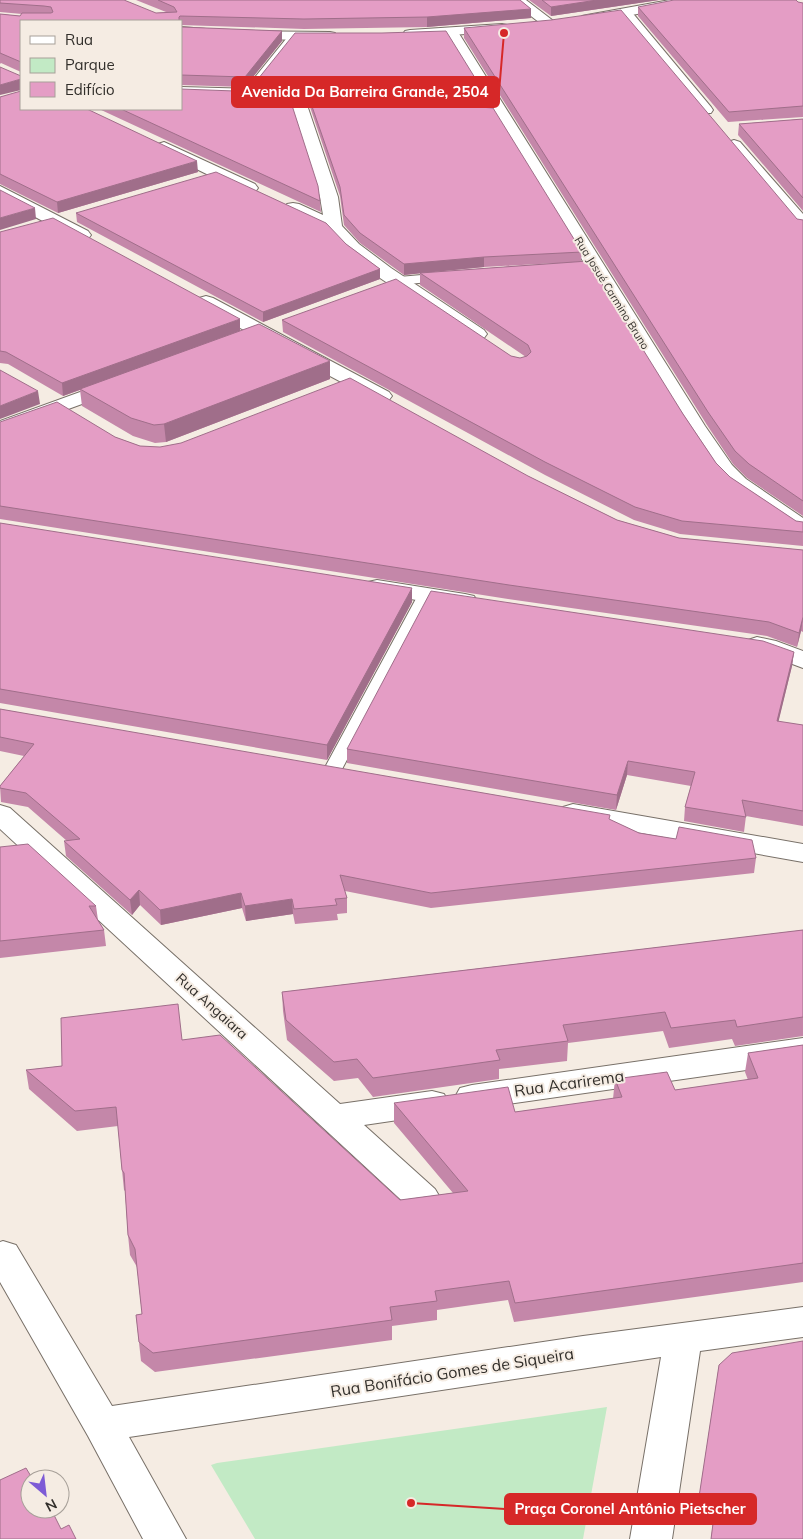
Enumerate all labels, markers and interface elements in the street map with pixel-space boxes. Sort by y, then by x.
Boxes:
legend [20,20,182,110]
text: Rua [65,30,93,49]
text: Parque [65,55,115,74]
callout: Avenida Da Barreira Grande, 2504 [232,77,499,107]
text: Edifício [65,80,115,99]
text: Avenida Da Barreira Grande, 2504 [242,82,488,101]
street label: Rua Josué Carmino Bruno [572,234,652,352]
street label: Rua Angaiara [172,969,252,1043]
street label: Rua Acarirema [513,1065,625,1101]
street label: Rua Bonifácio Gomes de Siqueira [329,1343,575,1401]
north arrow [20,1469,70,1519]
callout: Praça Coronel Antônio Pietscher [505,1494,756,1524]
text: N [42,1495,60,1516]
text: Praça Coronel Antônio Pietscher [514,1499,746,1518]

